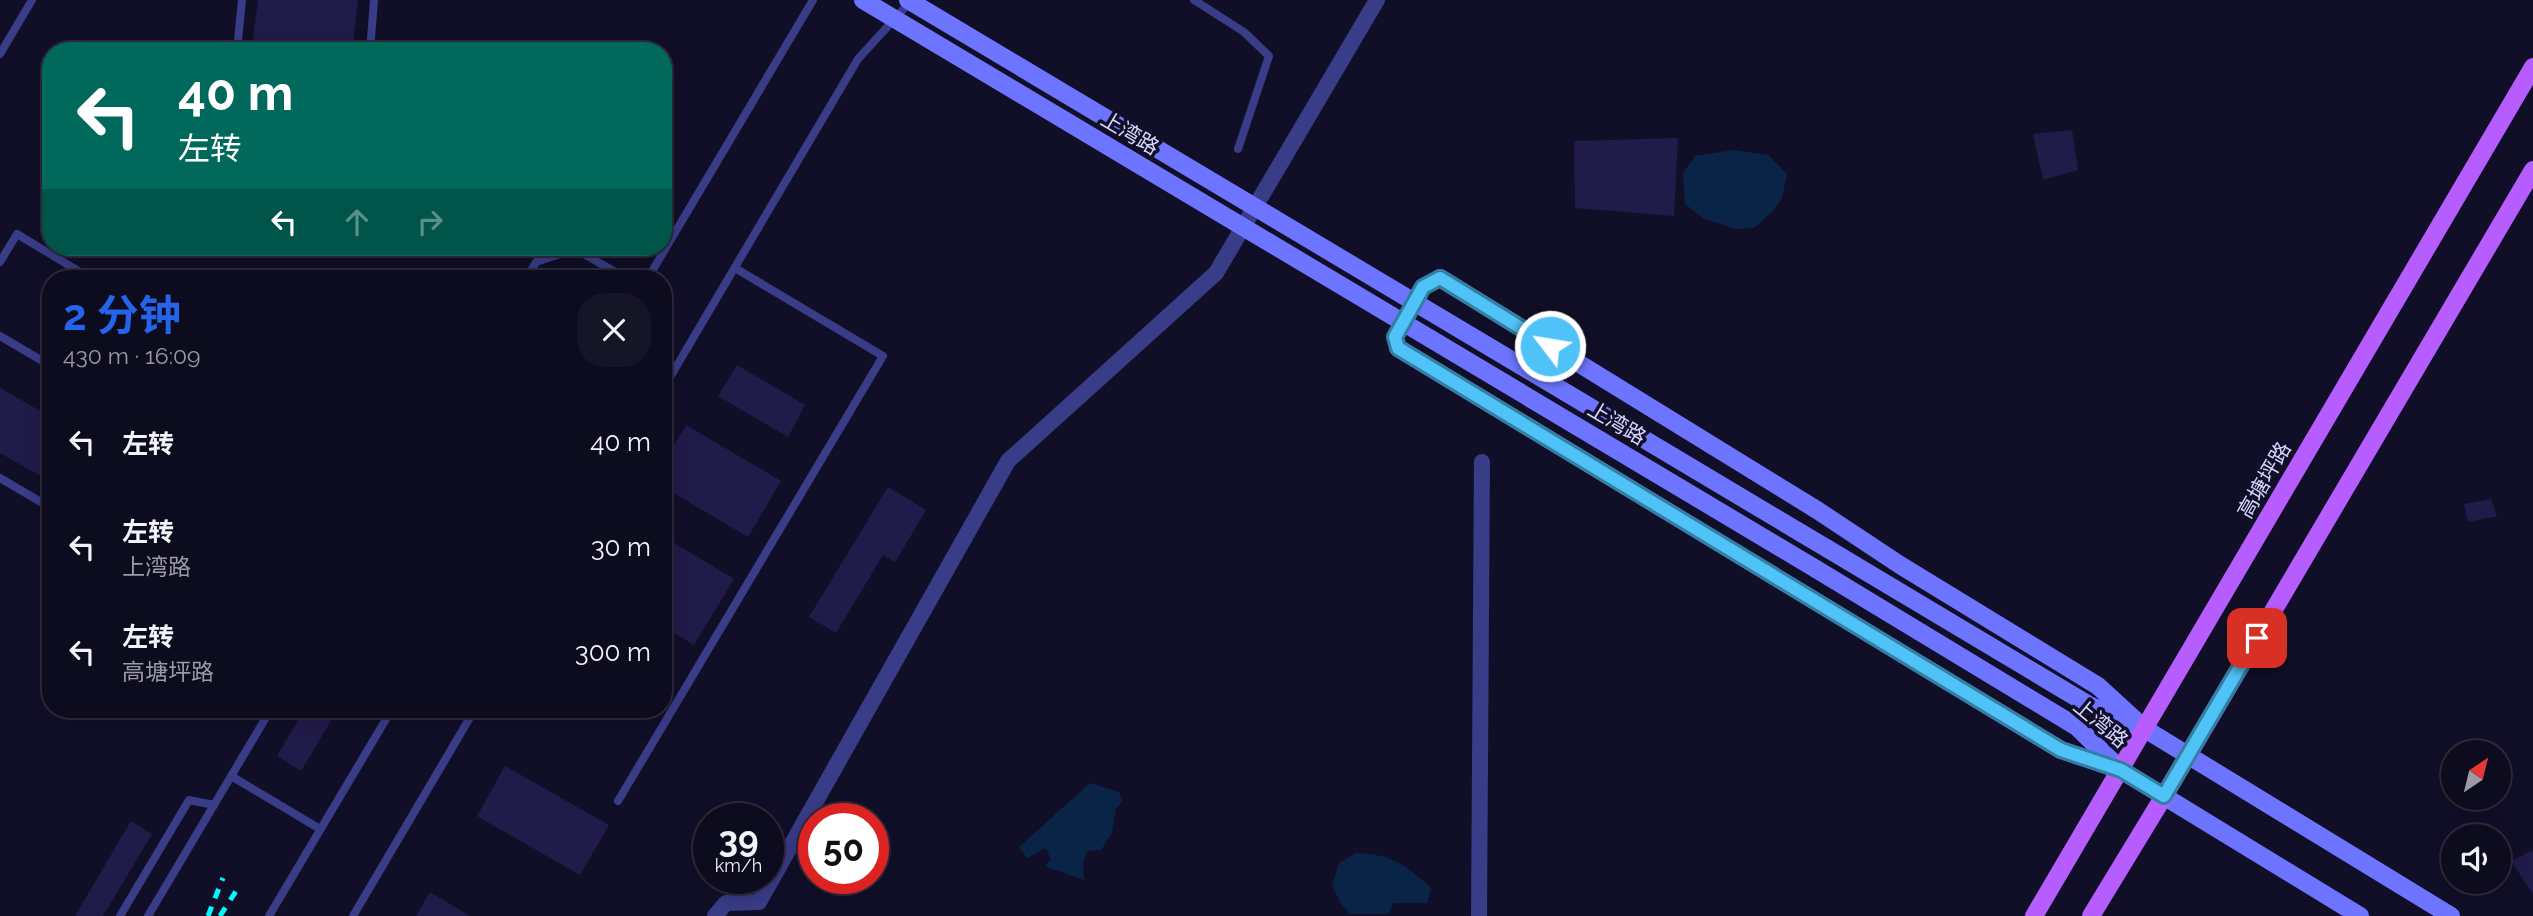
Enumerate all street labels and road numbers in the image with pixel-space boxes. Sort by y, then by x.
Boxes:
street label: 上湾路 [1097,106,1163,160]
street label: 上湾路 [1584,396,1650,450]
street label: 高塘坪路 [2232,437,2296,523]
street label: 上湾路 [2069,693,2133,753]

